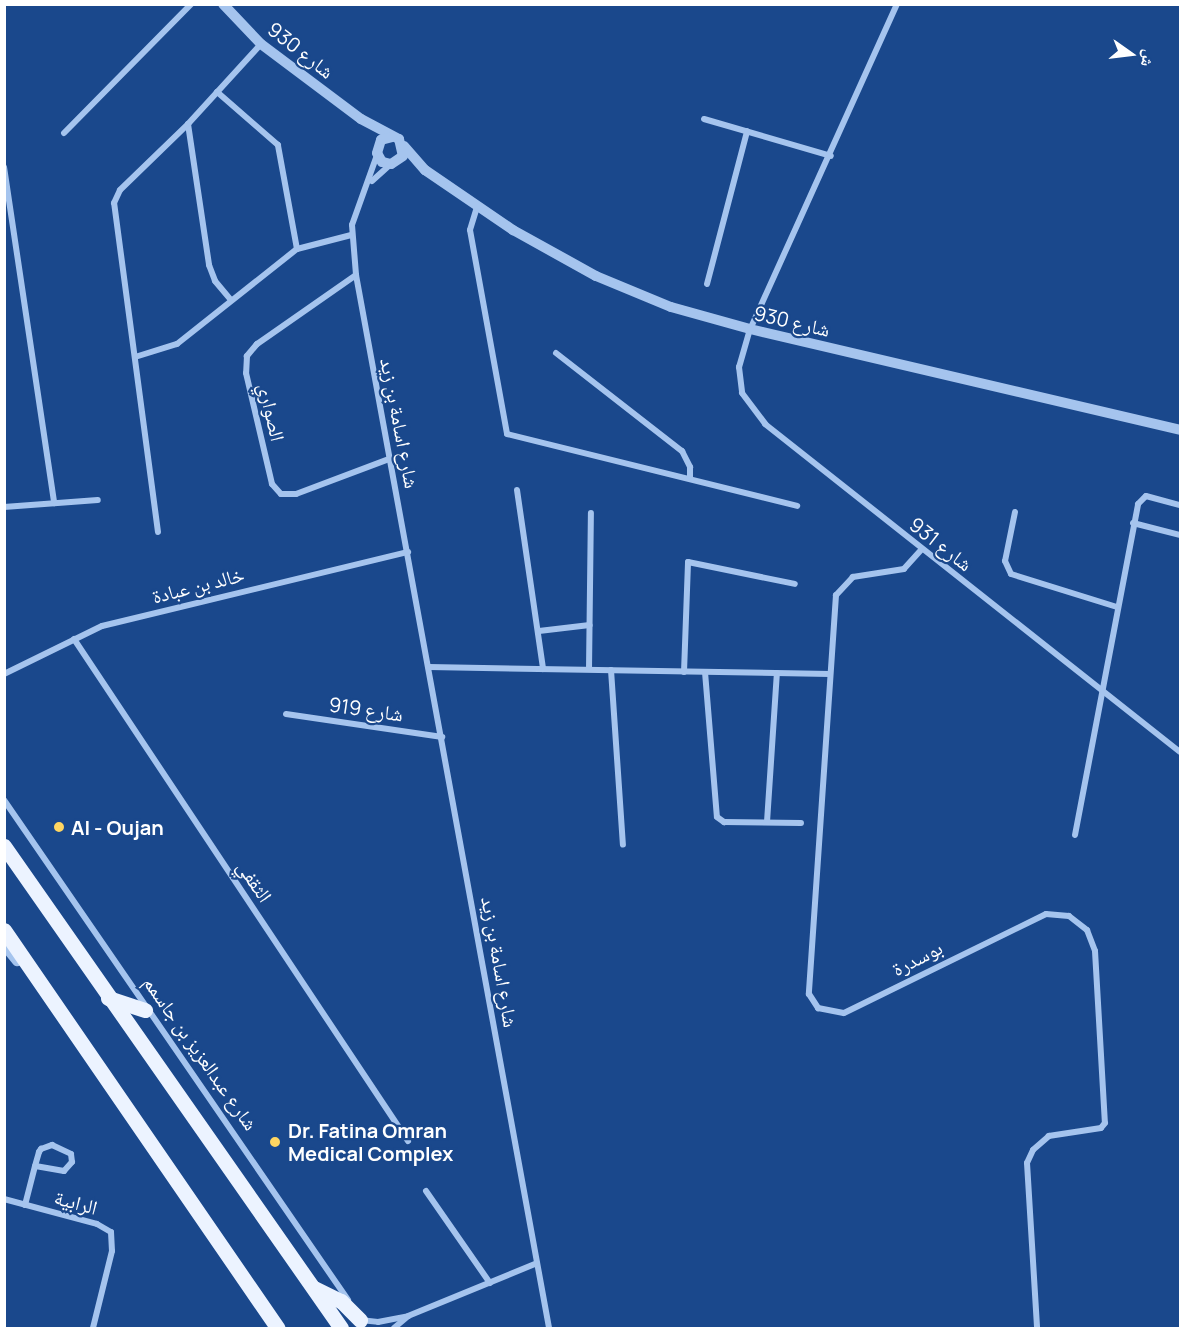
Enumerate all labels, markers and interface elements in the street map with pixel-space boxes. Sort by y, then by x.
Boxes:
street label: شارع 930 [263,17,339,83]
north arrow [1101,24,1161,84]
text: ش [1136,47,1161,69]
street label: شارع 930 [751,301,833,341]
street label: شارع اسامة بن زيد [376,356,424,490]
street label: الصواري [254,381,290,443]
street label: شارع 931 [905,512,977,576]
street label: خالد بن عبادة [149,562,247,608]
street label: شارع 919 [327,692,405,726]
place label: Al - Oujan [71,815,164,839]
marker: Al - Oujan [52,820,66,834]
street label: الثقفي [232,855,278,907]
street label: شارع اسامة بن زيد [477,895,523,1029]
street label: بوسدرة [888,935,946,981]
street label: شارع عبدالعزيز بن جاسمم [139,971,263,1135]
place label: Dr. Fatina Omran Medical Complex [288,1118,453,1165]
marker: Dr. Fatina Omran Medical Complex [266,1133,284,1151]
street label: الرابية [52,1185,100,1219]

